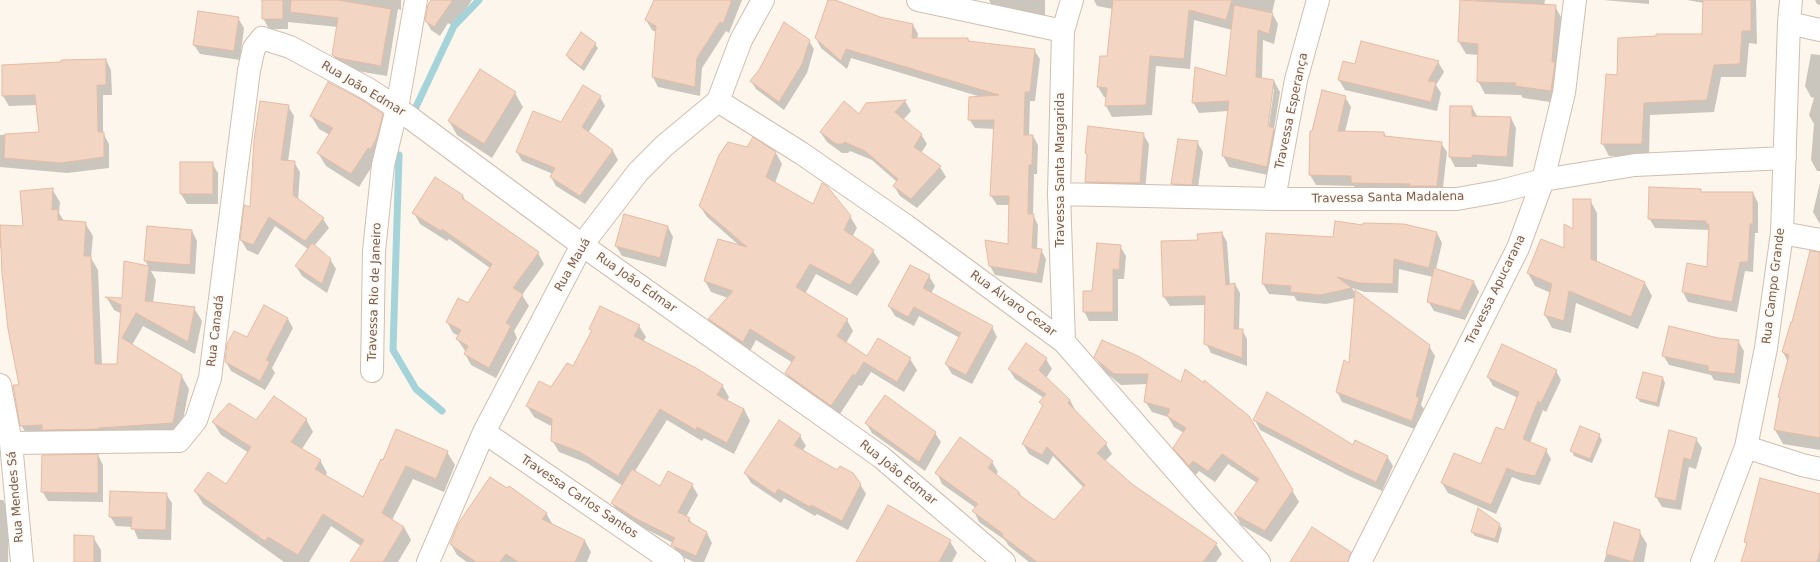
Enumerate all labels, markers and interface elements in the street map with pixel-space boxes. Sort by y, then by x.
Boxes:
street label: Travessa Esperança [1273,51,1311,171]
street label: Rua João Edmar [319,58,407,120]
street label: Travessa Santa Margarida [1054,92,1068,248]
street label: Travessa Santa Madalena [1311,189,1465,207]
street label: Travessa Rio de Janeiro [365,222,385,362]
street label: Rua Campo Grande [1760,227,1788,345]
street label: Travessa Apucarana [1463,233,1529,347]
street label: Rua Mauá [552,236,594,294]
street label: Rua João Edmar [593,250,679,316]
street label: Rua Álvaro Cezar [967,268,1059,340]
street label: Rua Canadá [204,294,228,368]
street label: Rua João Edmar [857,437,939,509]
street label: Rua Mendes Sá [5,451,27,543]
street label: Travessa Carlos Santos [518,452,640,542]

